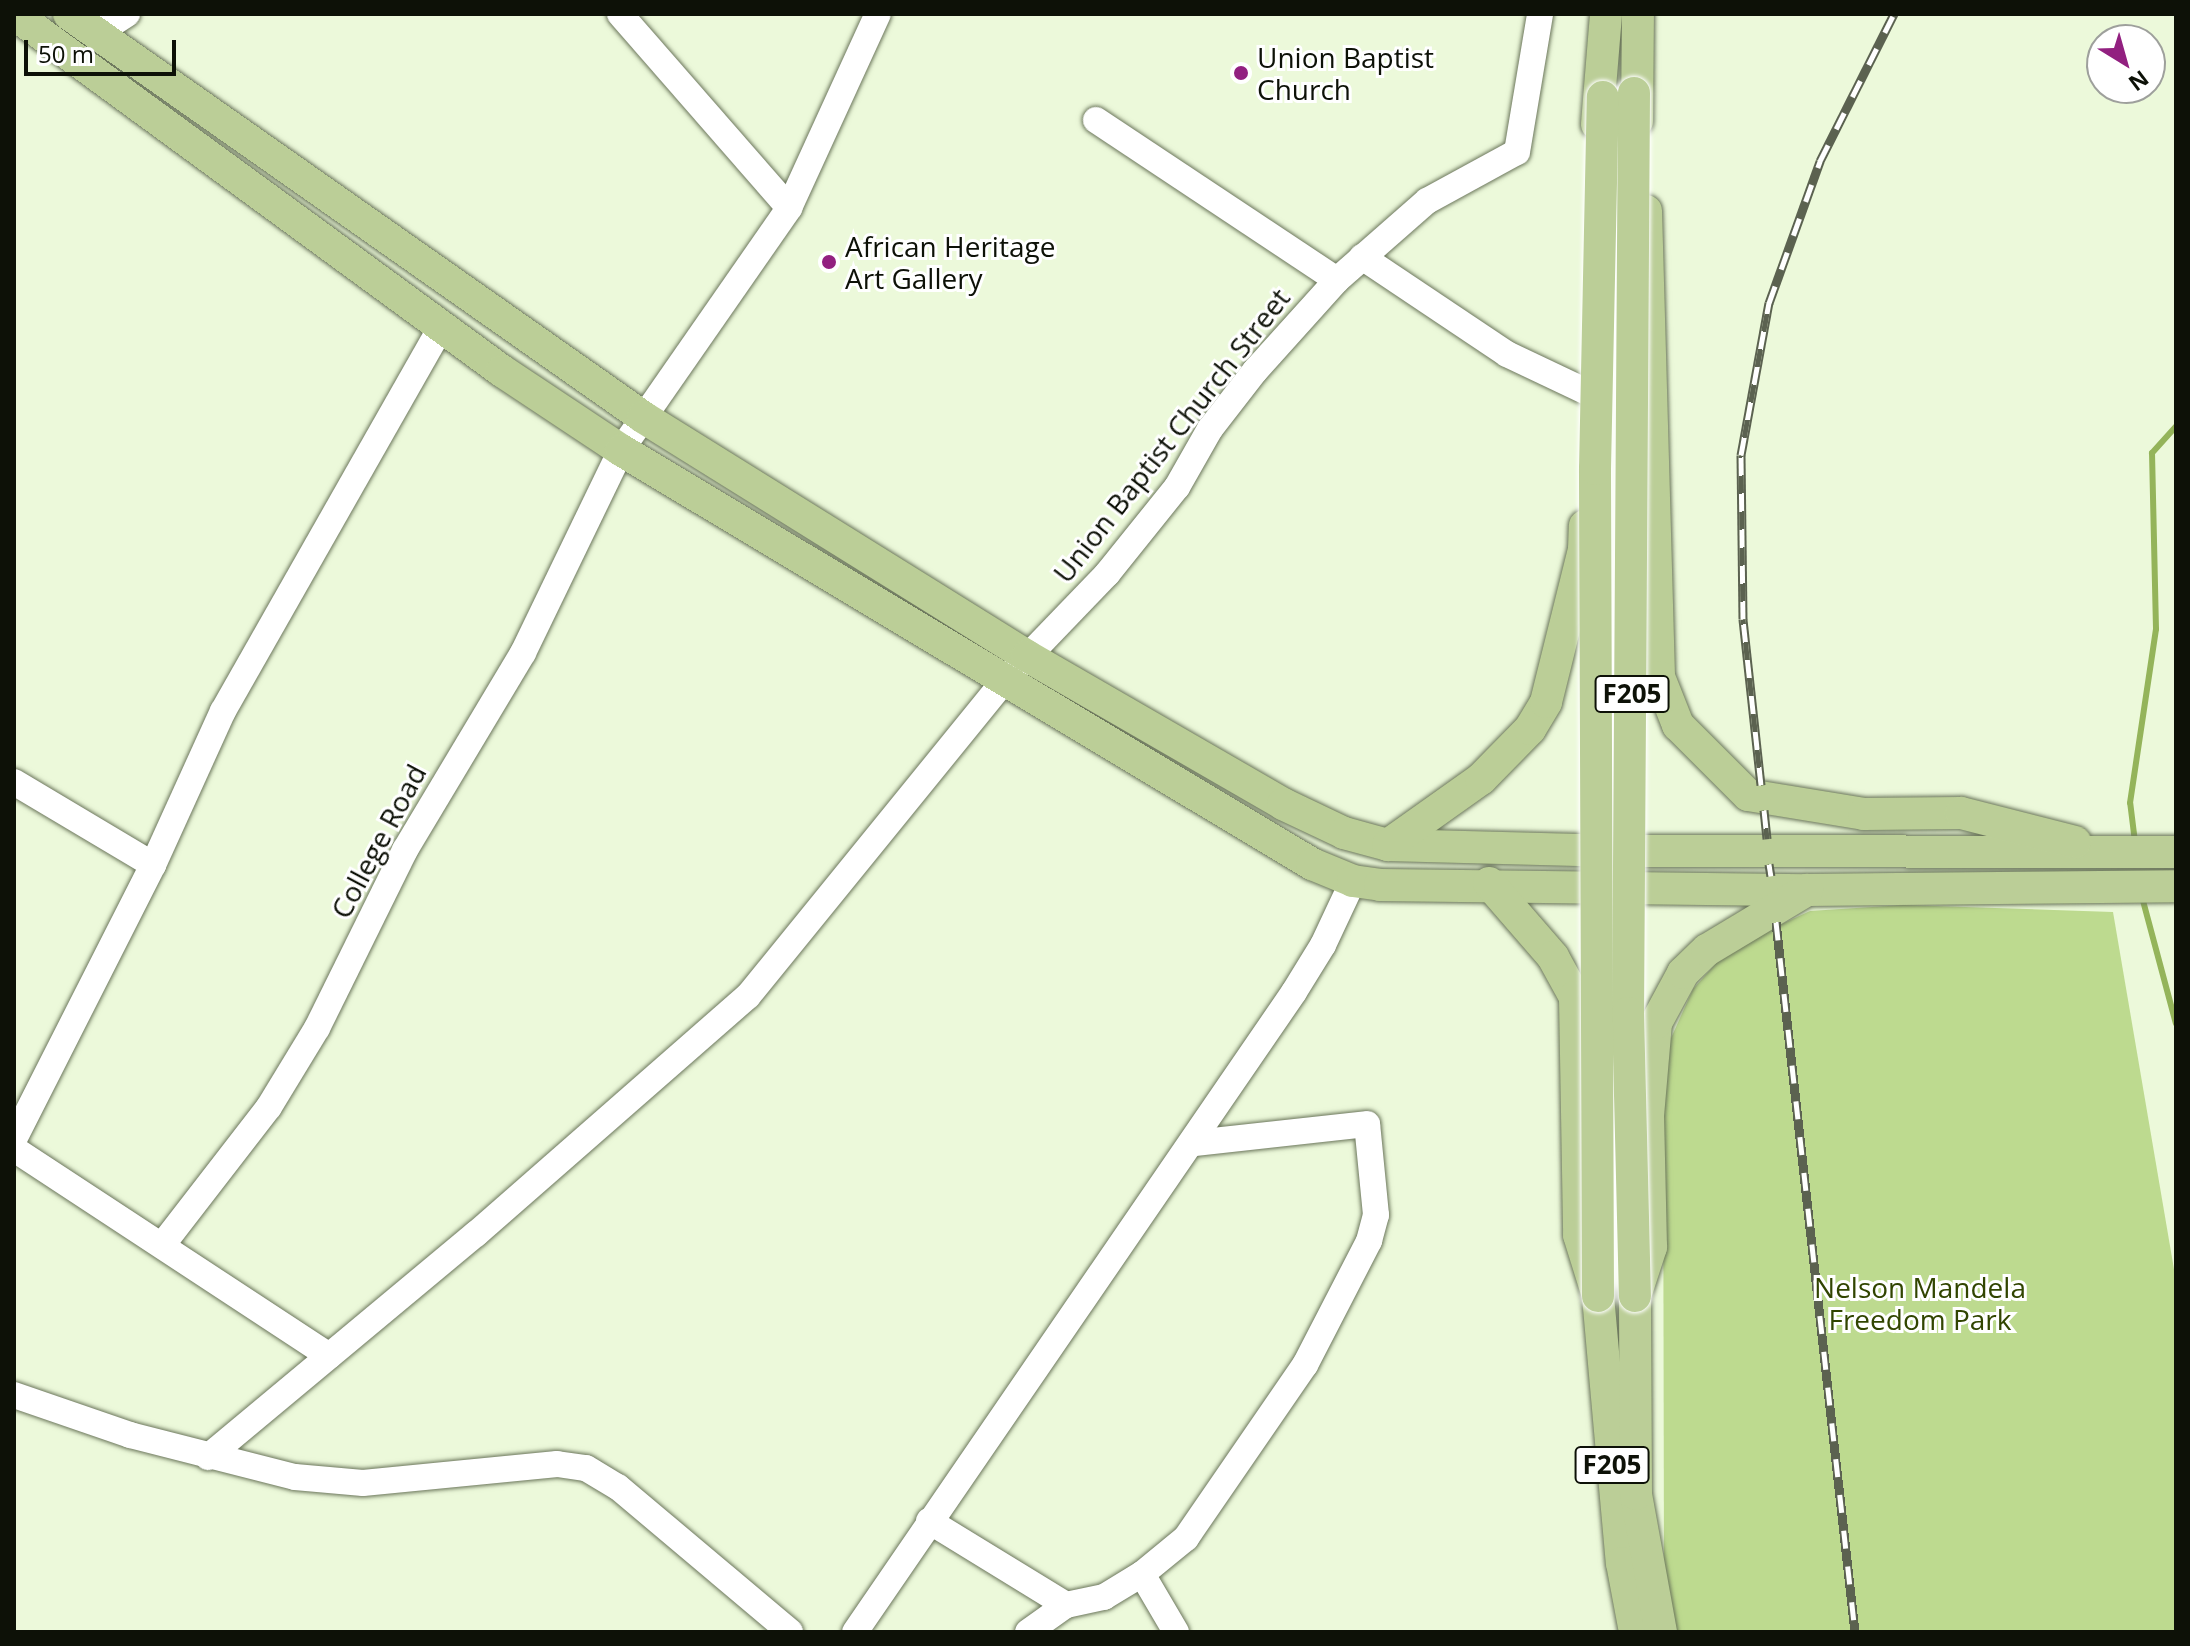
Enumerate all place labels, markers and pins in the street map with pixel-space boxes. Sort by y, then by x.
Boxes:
place label: Union Baptist Church [1257,40,1434,106]
marker: Union Baptist Church [1232,64,1250,82]
place label: African Heritage Art Gallery [845,229,1055,295]
marker: African Heritage Art Gallery [820,253,838,271]

